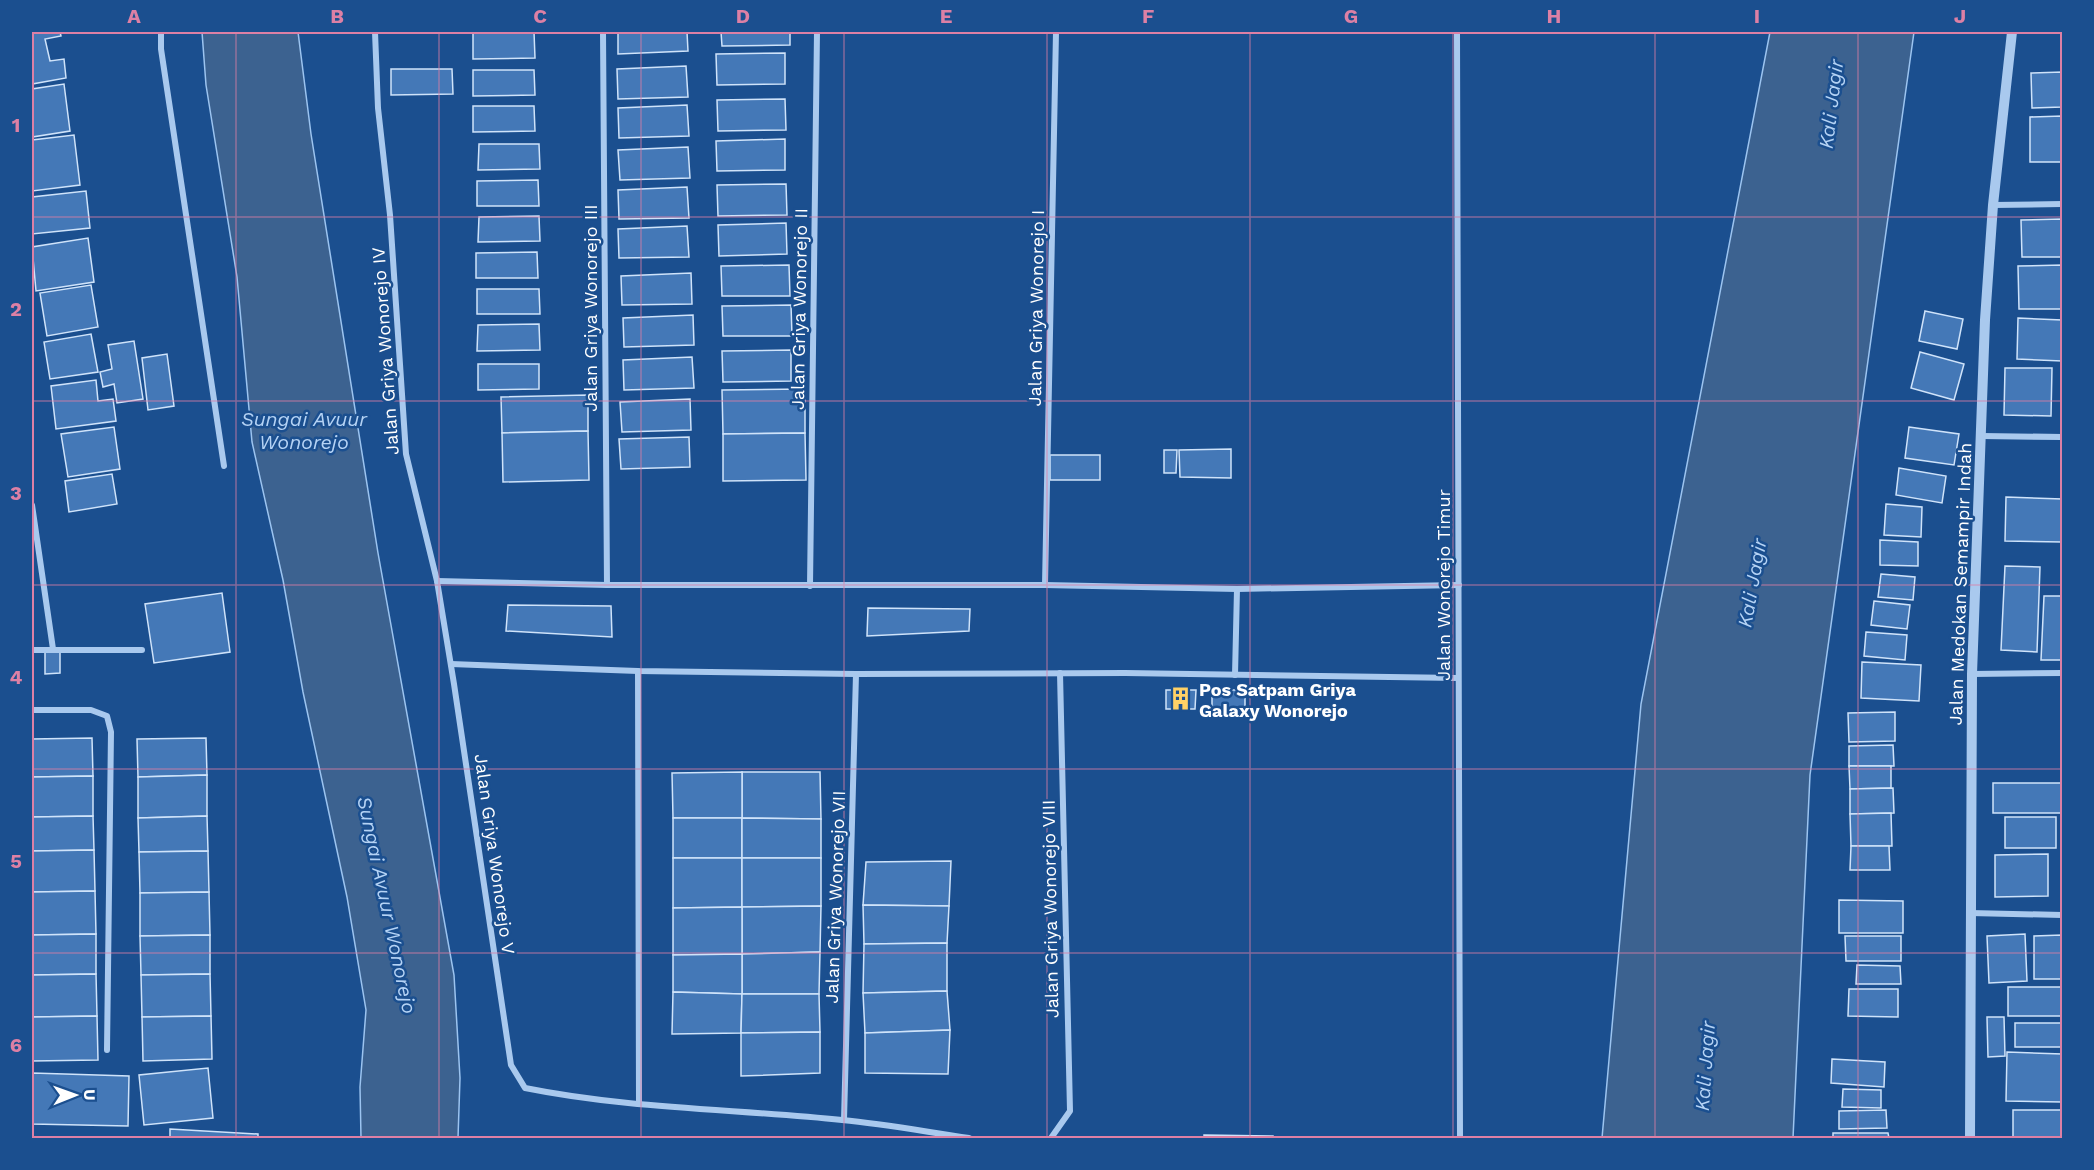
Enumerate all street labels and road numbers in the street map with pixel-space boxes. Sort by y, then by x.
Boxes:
street label: Jalan Griya Wonorejo III [580,204,601,412]
street label: Jalan Griya Wonorejo II [787,208,811,410]
street label: Jalan Griya Wonorejo I [1024,210,1048,406]
street label: Jalan Griya Wonorejo IV [367,246,403,456]
street label: Jalan Medokan Semampir Indah [1945,442,1975,726]
street label: Jalan Wonorejo Timur [1433,489,1454,681]
street label: Jalan Griya Wonorejo V [471,752,520,956]
street label: Jalan Griya Wonorejo VII [821,790,849,1004]
street label: Jalan Griya Wonorejo VIII [1038,800,1062,1018]

